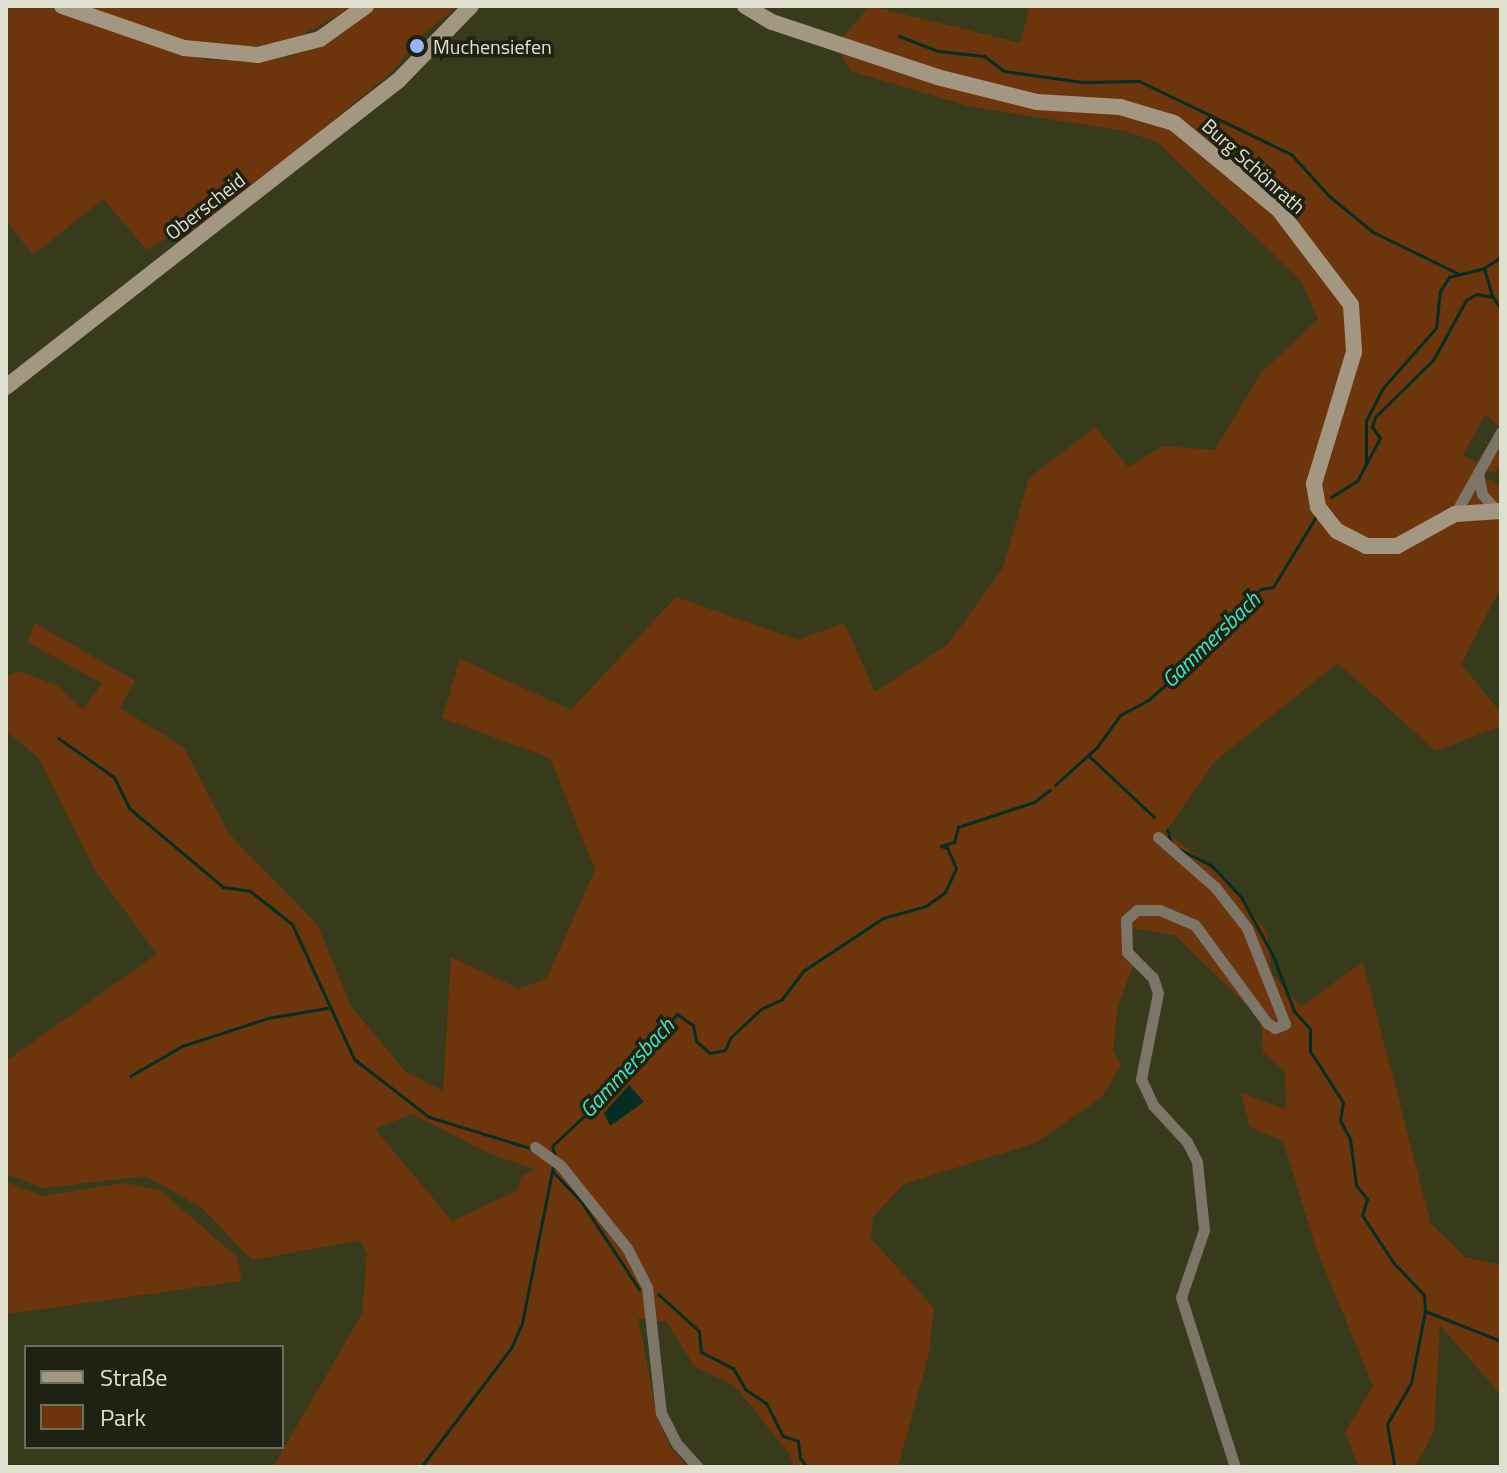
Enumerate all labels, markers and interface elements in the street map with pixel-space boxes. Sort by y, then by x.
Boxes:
place label: Muchensiefen [433,34,552,58]
marker: Muchensiefen [408,37,426,55]
street label: Burg Schönrath [1197,113,1311,219]
street label: Oberscheid [160,167,250,245]
water label: Gammersbach [1156,587,1266,693]
water label: Gammersbach [574,1013,680,1123]
legend [24,1345,284,1449]
text: Straße [100,1359,167,1395]
text: Park [100,1399,146,1435]

